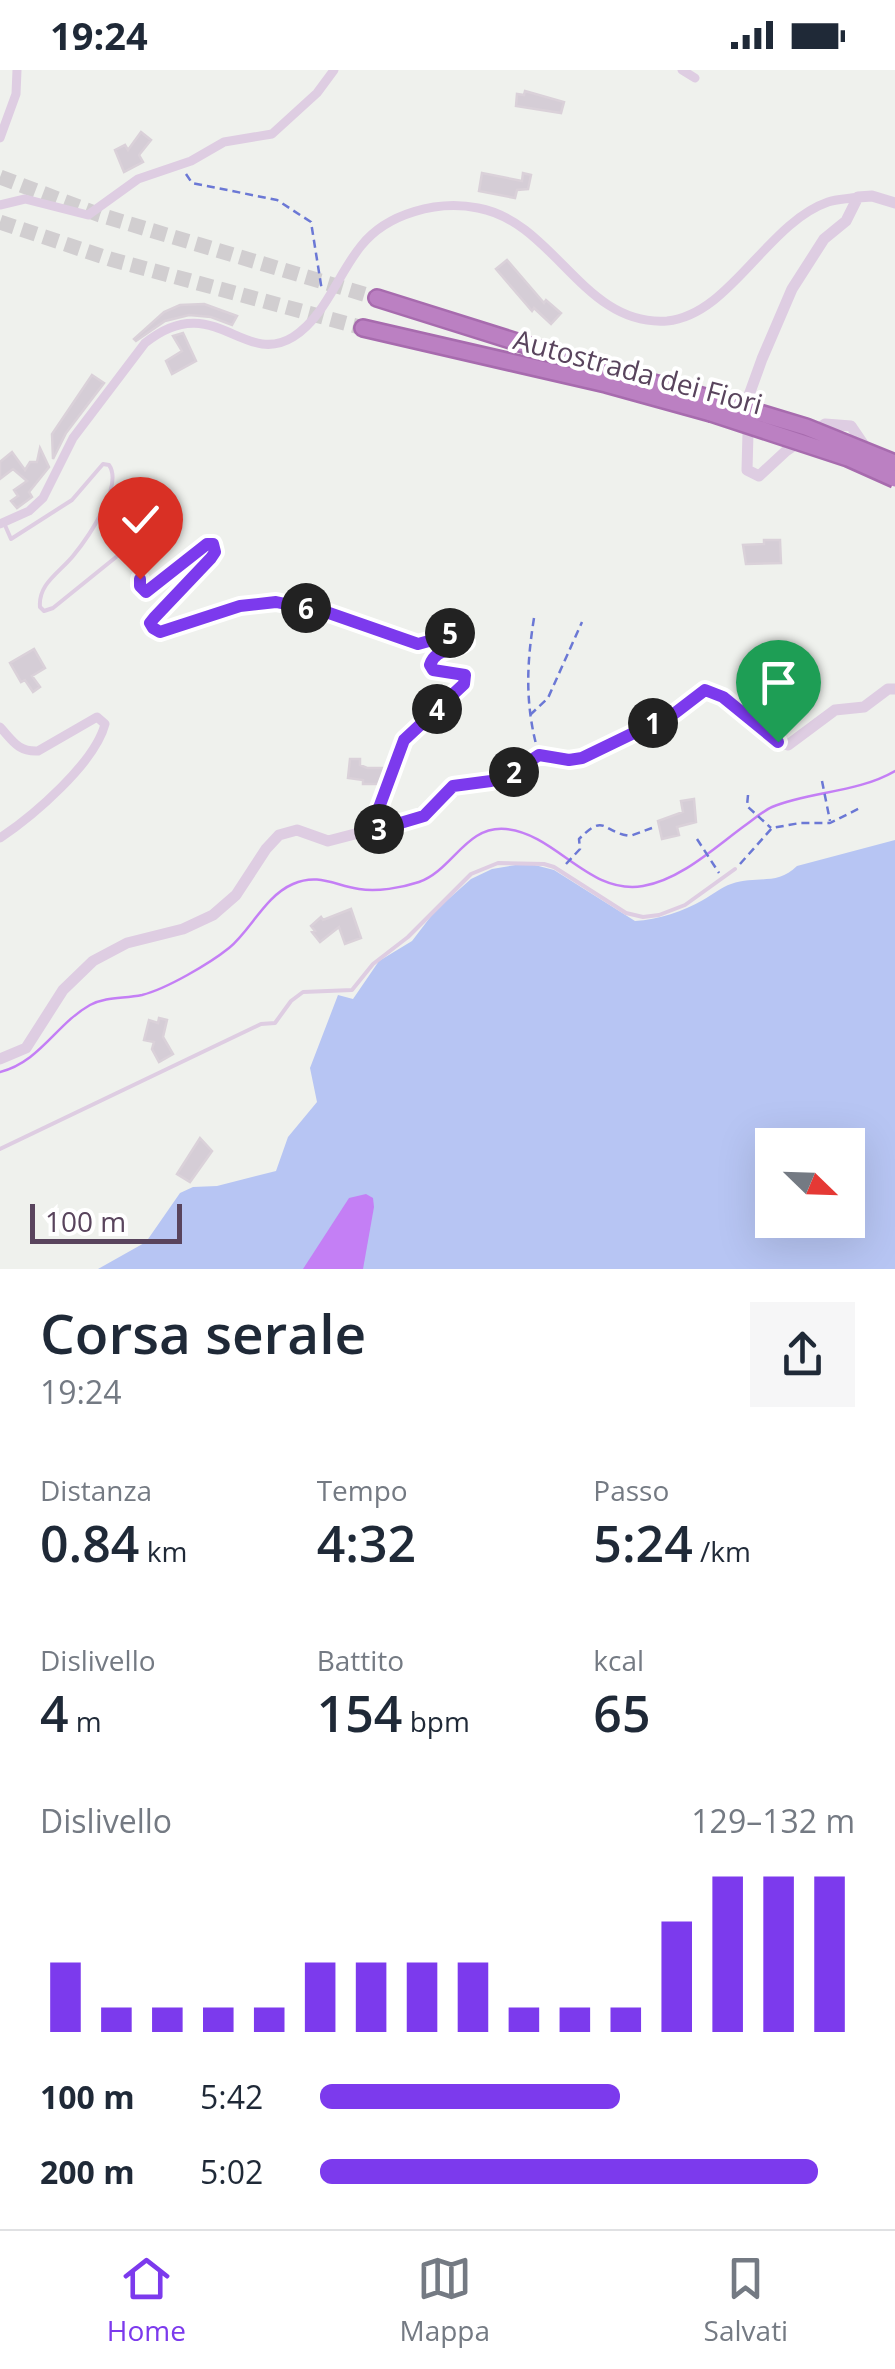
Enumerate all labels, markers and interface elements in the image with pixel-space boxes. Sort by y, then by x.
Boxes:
text: 19:24 [50,9,148,61]
street label: Autostrada dei Fiori [510,320,767,423]
pin [98,477,183,580]
icon: check [113,492,168,547]
pin: 6 [281,583,331,633]
text: 6 [298,589,314,627]
pin: 5 [425,608,475,658]
text: 5 [442,614,458,652]
pin [736,640,821,743]
icon: arrive [751,655,806,710]
pin: 4 [412,684,462,734]
text: 4 [429,690,445,728]
pin: 1 [628,698,678,748]
text: 1 [645,704,661,742]
pin: 2 [489,747,539,797]
text: 2 [506,753,522,791]
pin: 3 [354,804,404,854]
text: 3 [371,810,387,848]
north arrow [755,1128,865,1238]
map controls [755,1128,865,1238]
scale bar [30,1199,182,1244]
text: 100 m [45,1202,126,1240]
text: Corsa serale [40,1295,366,1370]
button: share [750,1302,855,1407]
text: 19:24 [40,1370,122,1413]
text: Distanza [40,1471,152,1509]
text: Tempo [317,1471,408,1509]
text: Passo [593,1471,669,1509]
text: 0.84 [40,1509,139,1577]
text: 4:32 [317,1509,416,1577]
text: 5:24 [593,1509,693,1577]
text: km [139,1532,187,1570]
text: /km [693,1532,751,1570]
text: Dislivello [40,1641,156,1679]
text: Battito [317,1641,404,1679]
text: kcal [593,1641,644,1679]
text: 4 [40,1679,69,1747]
text: 154 [317,1679,402,1747]
text: 65 [593,1679,651,1747]
text: m [69,1702,102,1740]
text: bpm [402,1702,470,1740]
text: Dislivello [40,1799,172,1842]
text: 129–132 m [691,1799,855,1842]
text: 100 m [40,2075,135,2118]
text: 5:42 [200,2075,263,2118]
text: 200 m [40,2150,135,2193]
text: 5:02 [200,2150,263,2193]
tab: Home [107,2251,186,2349]
tab: Mappa [399,2251,490,2349]
tab: Salvati [704,2251,788,2349]

